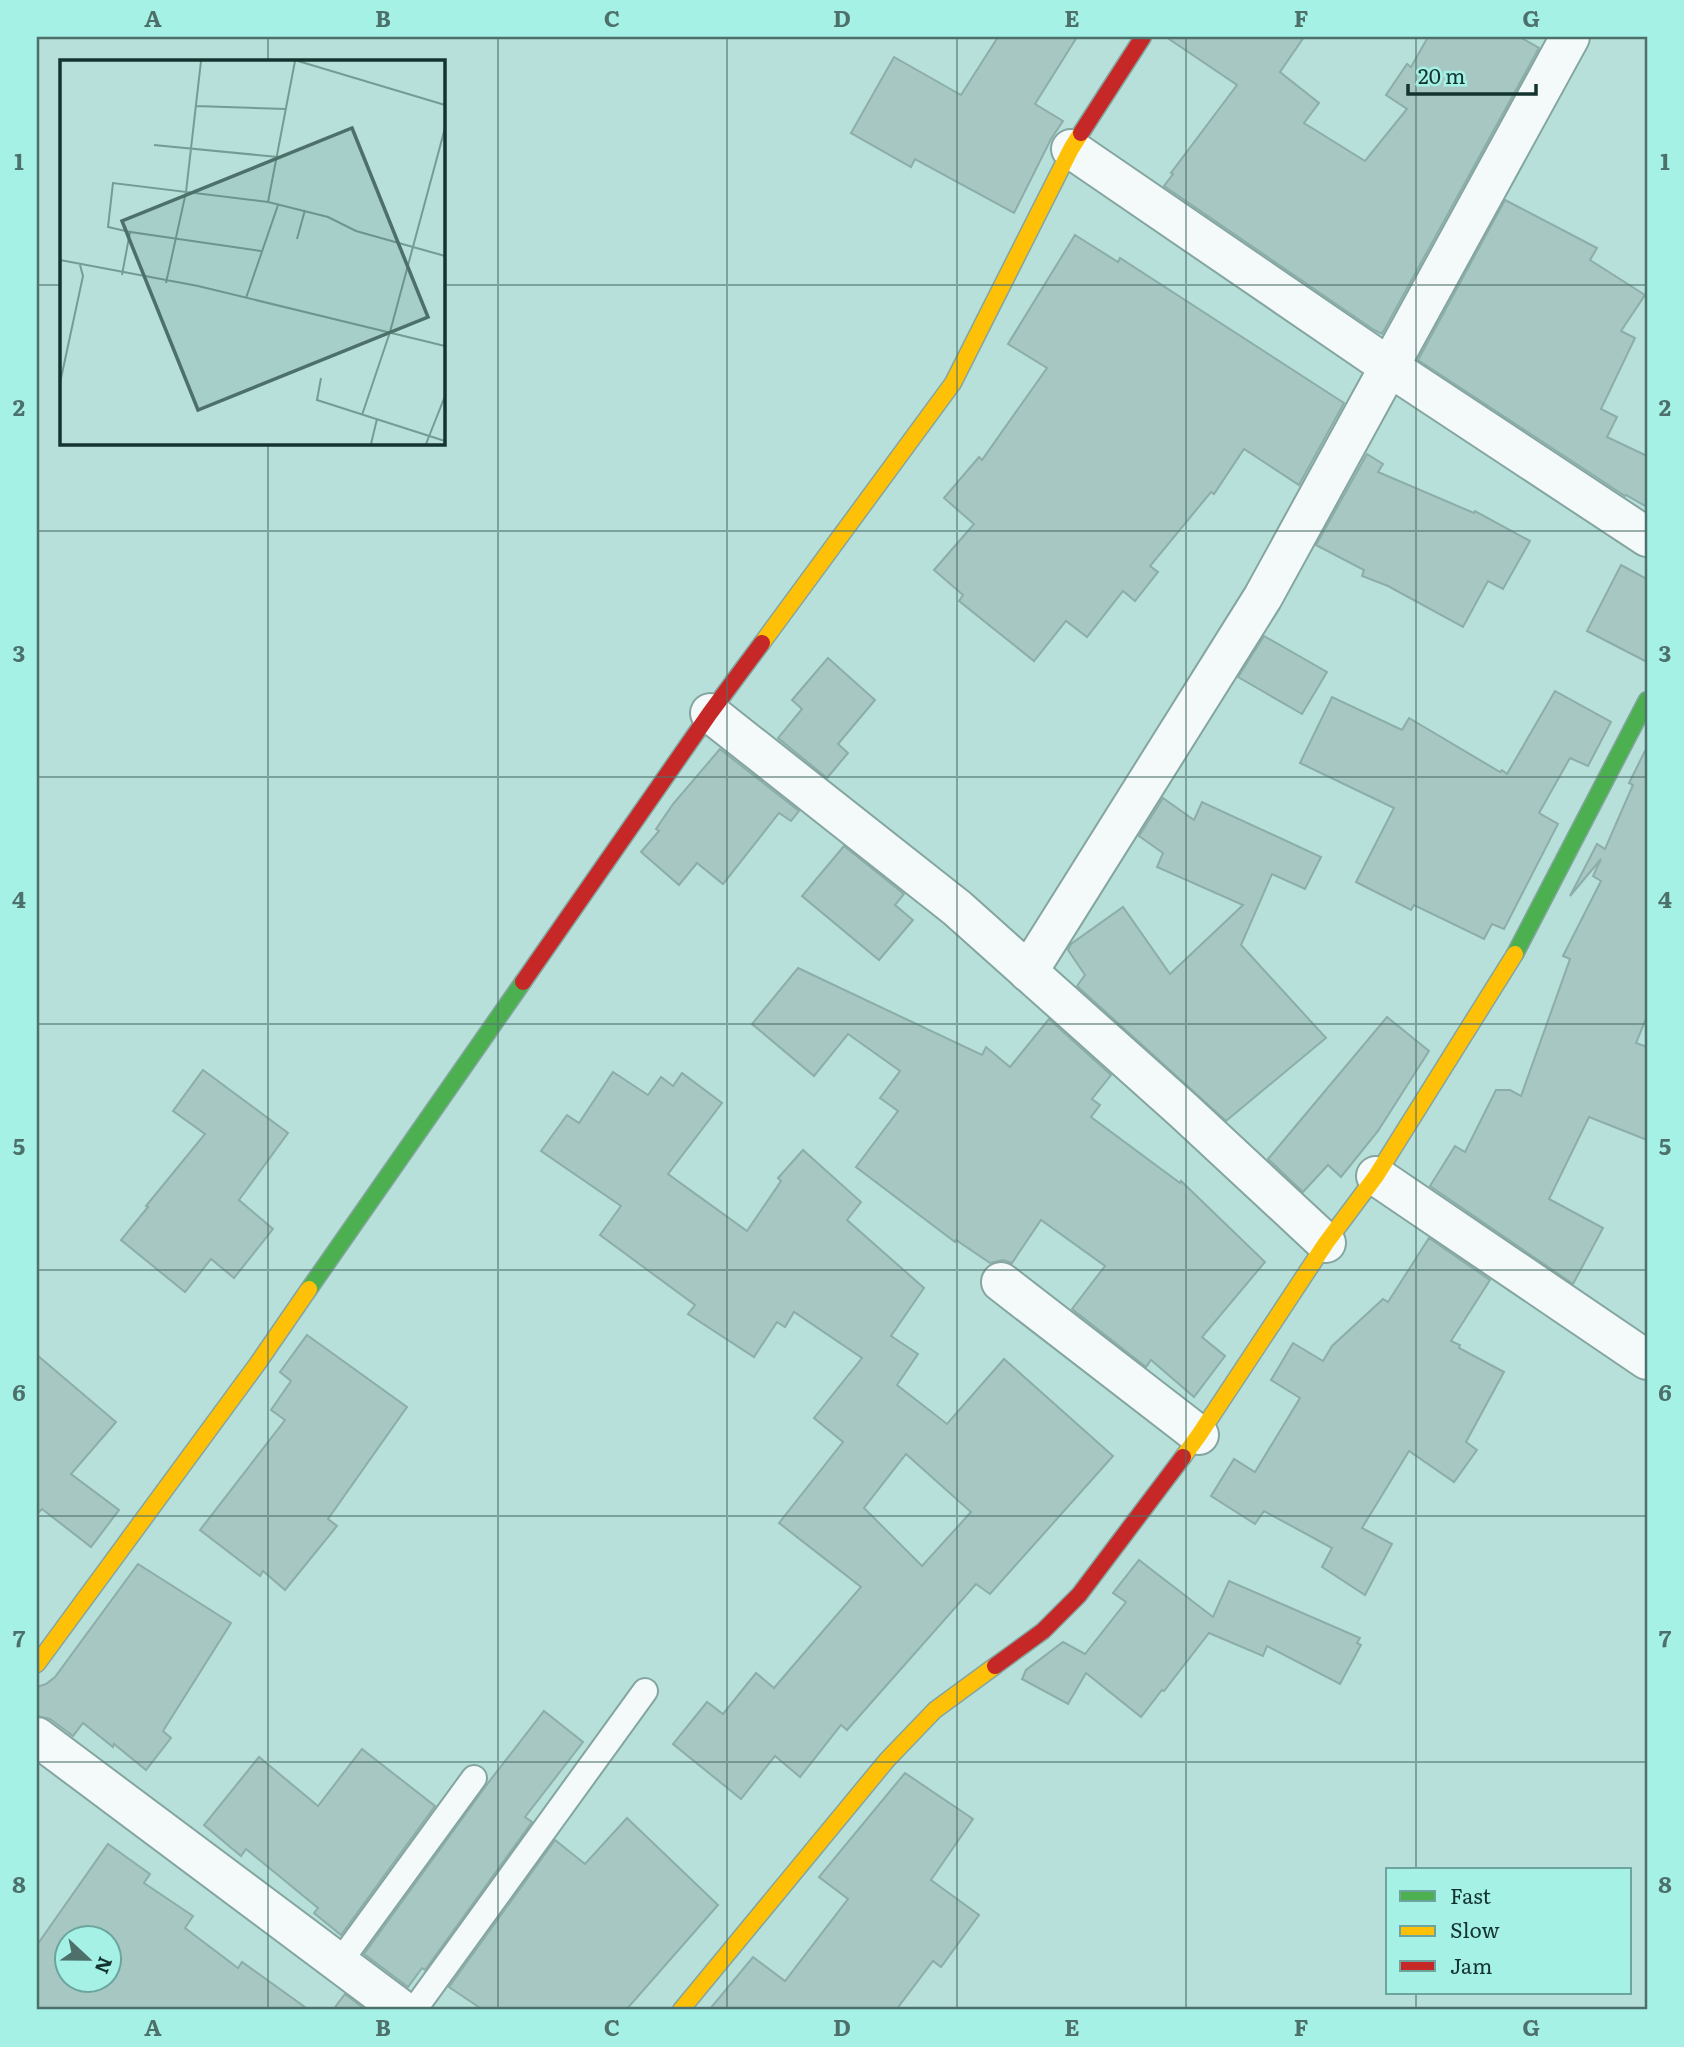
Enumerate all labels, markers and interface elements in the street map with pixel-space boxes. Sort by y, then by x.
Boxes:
text: A [144,0,162,34]
text: B [375,0,391,34]
text: C [604,0,620,34]
text: D [833,0,851,34]
text: E [1064,0,1080,34]
text: F [1294,0,1309,34]
text: G [1522,0,1540,34]
scale bar [1408,52,1535,96]
text: 20 m [1418,59,1465,90]
inset map [60,60,444,444]
text: 1 [14,143,24,177]
text: 1 [1660,143,1670,177]
text: 2 [13,389,25,423]
text: 2 [1659,389,1671,423]
text: 3 [13,635,25,669]
text: 3 [1659,635,1671,669]
text: 4 [12,881,26,915]
text: 4 [1658,881,1672,915]
text: 5 [13,1128,25,1162]
text: 5 [1659,1128,1671,1162]
text: 6 [12,1374,26,1408]
text: 6 [1658,1374,1672,1408]
text: 7 [13,1620,26,1654]
text: 7 [1659,1620,1672,1654]
text: 8 [12,1866,26,1900]
text: 8 [1658,1866,1672,1900]
legend [1386,1868,1632,1994]
text: Fast [1450,1879,1491,1910]
text: Slow [1450,1913,1500,1944]
north arrow [52,1924,122,1994]
text: Jam [1450,1949,1492,1980]
text: N [89,1953,121,1978]
text: A [144,2009,162,2043]
text: B [375,2009,391,2043]
text: C [604,2009,620,2043]
text: D [833,2009,851,2043]
text: E [1064,2009,1080,2043]
text: F [1294,2009,1309,2043]
text: G [1522,2009,1540,2043]

